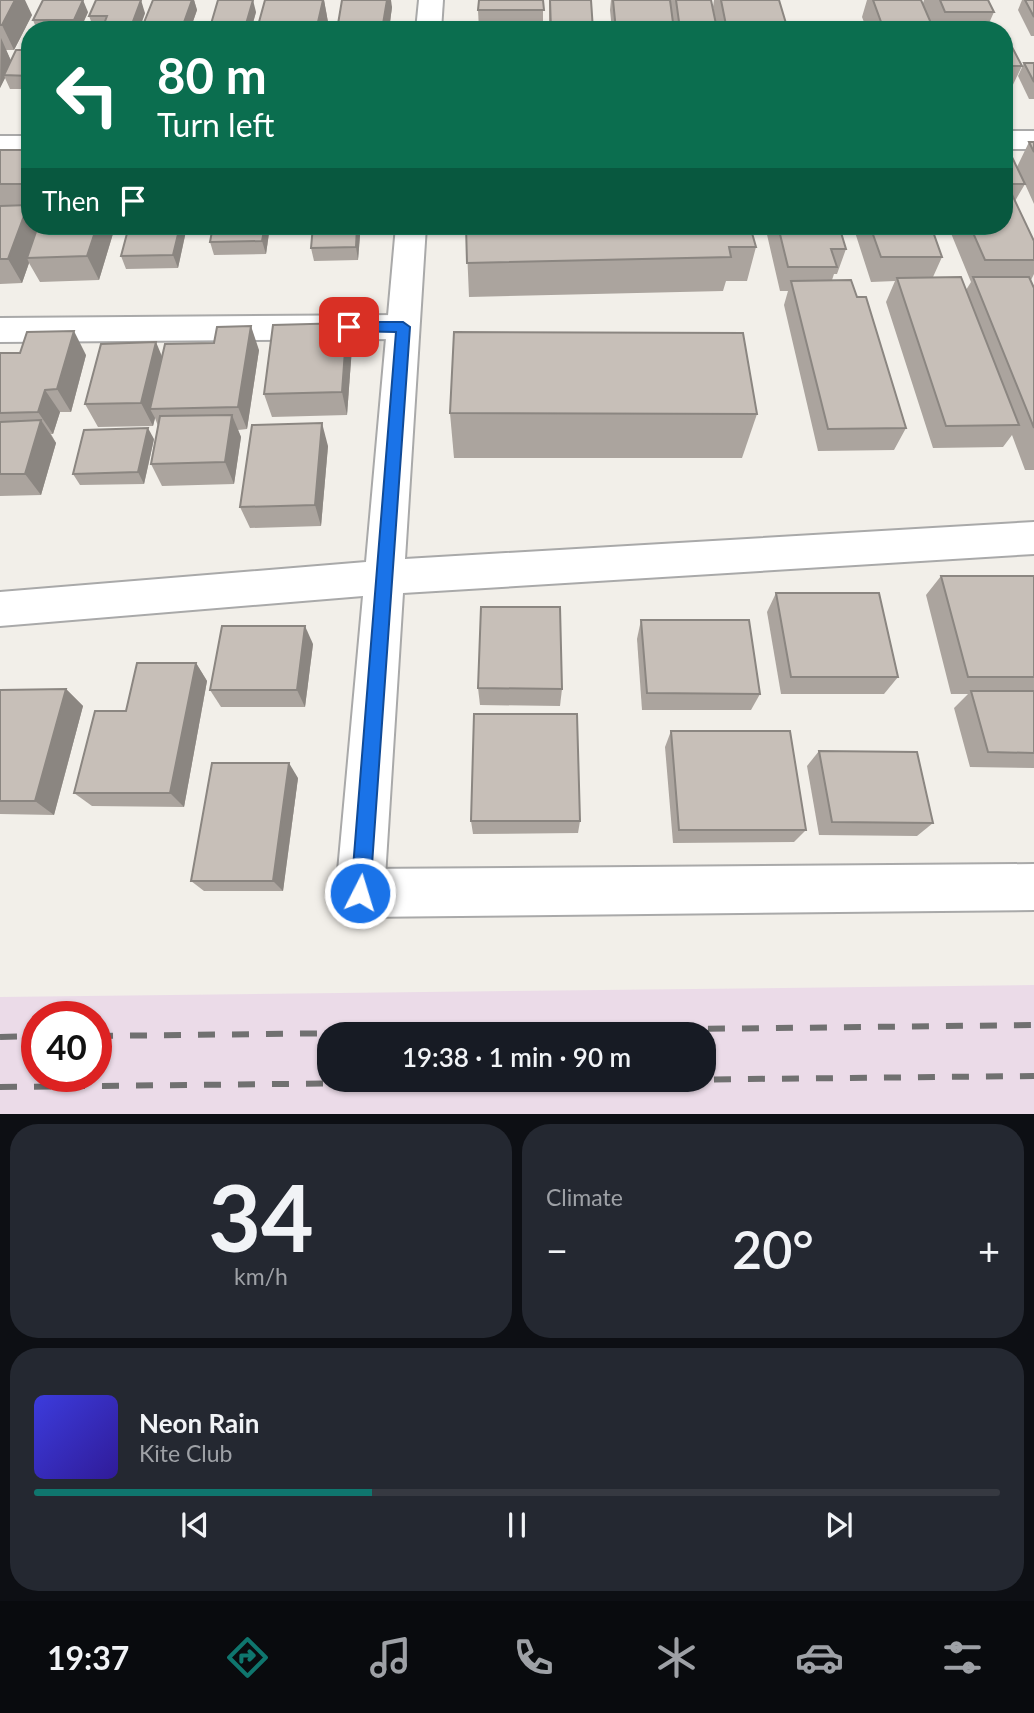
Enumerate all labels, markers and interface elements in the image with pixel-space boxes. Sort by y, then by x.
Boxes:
text: 80 m [157,46,267,104]
icon: left [42,49,133,140]
text: Turn left [157,105,274,144]
icon: arrive [114,182,152,220]
text: Then [42,185,100,217]
pin [319,297,379,357]
icon: arrive [330,308,368,346]
position arrow [323,856,397,930]
speed limit sign: 40 [21,1001,112,1092]
text: 19:38 · 1 min · 90 m [402,1041,631,1073]
text: 34 [208,1162,314,1271]
text: Climate [546,1183,623,1211]
text: 20° [732,1218,814,1280]
text: − [546,1227,568,1273]
text: + [978,1227,1000,1273]
text: km/h [234,1262,288,1290]
text: Neon Rain [139,1407,259,1439]
text: Kite Club [139,1439,232,1467]
icon: previous [176,1506,214,1544]
icon: pause [498,1506,536,1544]
icon: next [820,1506,858,1544]
icon: directions [223,1633,272,1682]
icon: music [366,1633,415,1682]
icon: phone [509,1633,558,1682]
icon: climate [652,1633,701,1682]
icon: car [795,1633,844,1682]
icon: filters [938,1633,987,1682]
text: 19:37 [47,1638,129,1677]

